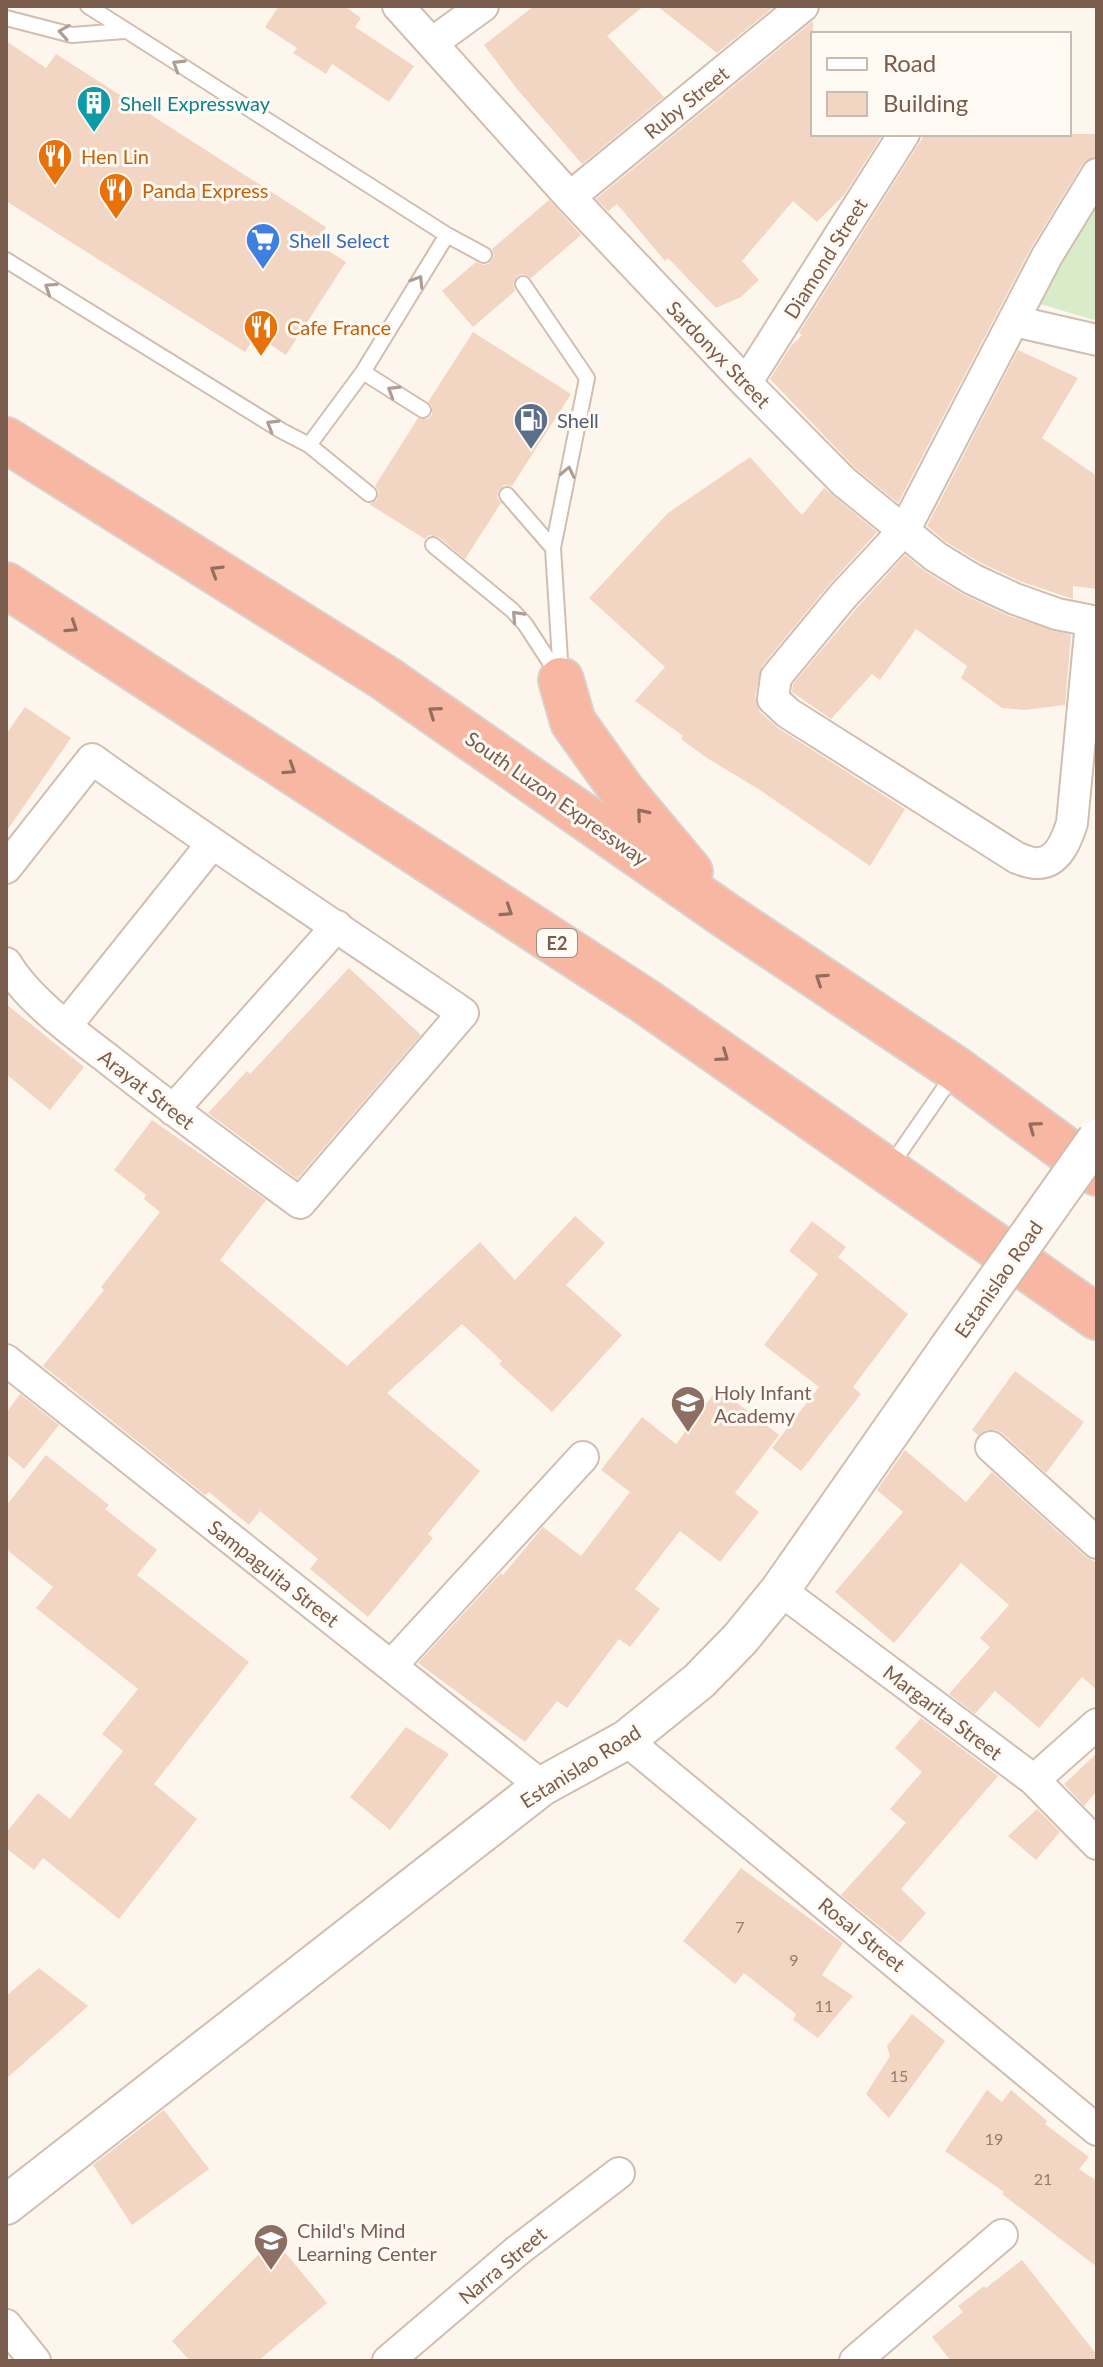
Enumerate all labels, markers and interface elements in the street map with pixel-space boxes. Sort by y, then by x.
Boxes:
one-way arrow [58,25,71,42]
legend [811,32,1071,136]
text: Road [883,48,936,77]
one-way arrow [172,60,187,75]
street label: Ruby Street [639,61,733,143]
building icon: Shell Expressway [75,84,113,134]
text: Building [883,88,968,117]
place label: Shell Expressway [120,91,271,115]
restaurant icon: Hen Lin [36,137,74,187]
place label: Hen Lin [81,144,149,168]
restaurant icon: Panda Express [97,171,135,221]
place label: Panda Express [142,178,269,202]
street label: Diamond Street [778,193,872,323]
supermarket icon: Shell Select [244,221,282,271]
place label: Shell Select [289,228,389,252]
one-way arrow [409,275,424,290]
one-way arrow [45,283,59,298]
street label: Sardonyx Street [662,296,776,412]
restaurant icon: Cafe France [242,308,280,358]
place label: Cafe France [287,315,391,339]
one-way arrow [387,385,402,400]
fuel station icon: Shell [512,401,550,451]
place label: Shell [557,408,599,432]
one-way arrow [266,419,281,435]
one-way arrow [559,465,576,479]
one-way arrow [210,565,225,580]
one-way arrow [511,611,526,625]
one-way arrow [63,617,78,632]
one-way arrow [429,707,443,722]
street label: South Luzon Expressway [461,726,653,870]
one-way arrow [281,760,295,775]
one-way arrow [637,809,652,823]
one-way arrow [499,902,513,917]
road number: E2 [537,929,577,957]
one-way arrow [815,974,829,989]
street label: Arayat Street [94,1044,200,1134]
one-way arrow [714,1047,729,1061]
one-way arrow [1028,1122,1043,1137]
street label: Estanislao Road [949,1216,1047,1342]
place label: Holy Infant Academy [714,1380,812,1427]
school or university icon: Holy Infant Academy [669,1384,707,1434]
street label: Sampaguita Street [204,1514,344,1632]
street label: Margarita Street [879,1660,1007,1764]
street label: Estanislao Road [515,1719,645,1813]
street label: Rosal Street [814,1892,910,1976]
house number: 7 [735,1917,745,1936]
house number: 9 [789,1950,799,1969]
house number: 11 [815,1996,833,2015]
house number: 15 [890,2066,908,2085]
house number: 19 [985,2129,1003,2148]
house number: 21 [1034,2169,1052,2188]
place label: Child's Mind Learning Center [297,2218,437,2265]
street label: Narra Street [453,2221,551,2309]
school or university icon: Child's Mind Learning Center [252,2222,290,2272]

